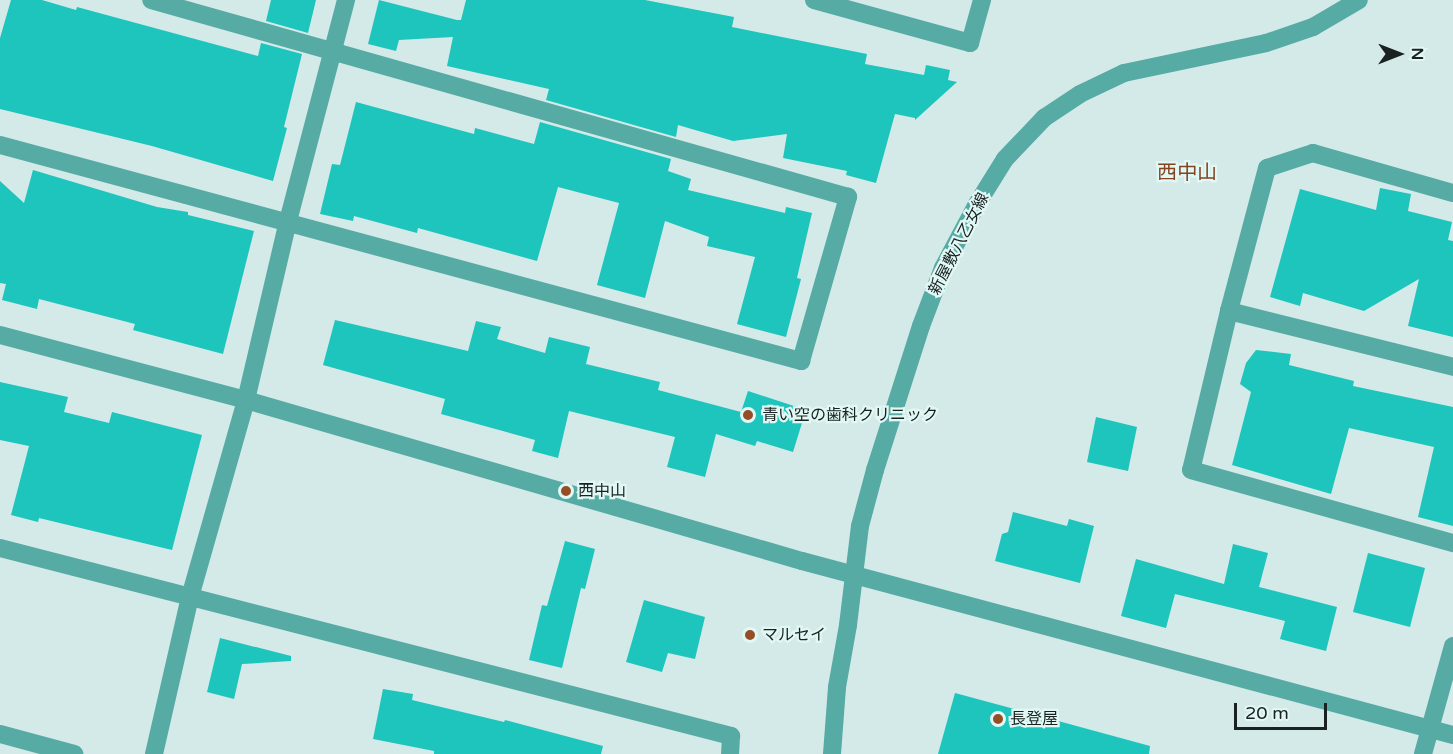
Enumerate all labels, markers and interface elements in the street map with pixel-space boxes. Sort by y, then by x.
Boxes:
north arrow [1369,24,1429,84]
text: N [1407,48,1427,60]
district label: 西中山 [1157,161,1217,185]
street label: 新屋敷八乙女線 [925,190,993,298]
place label: 青い空の歯科クリニック [762,405,938,425]
marker: 青い空の歯科クリニック [739,406,757,424]
place label: 西中山 [578,481,626,501]
marker: 西中山 [559,484,573,498]
place label: マルセイ [762,625,826,645]
marker: マルセイ [743,628,757,642]
scale bar [1237,691,1330,729]
text: 20 m [1245,702,1289,724]
place label: 長登屋 [1010,709,1058,729]
marker: 長登屋 [991,712,1005,726]

